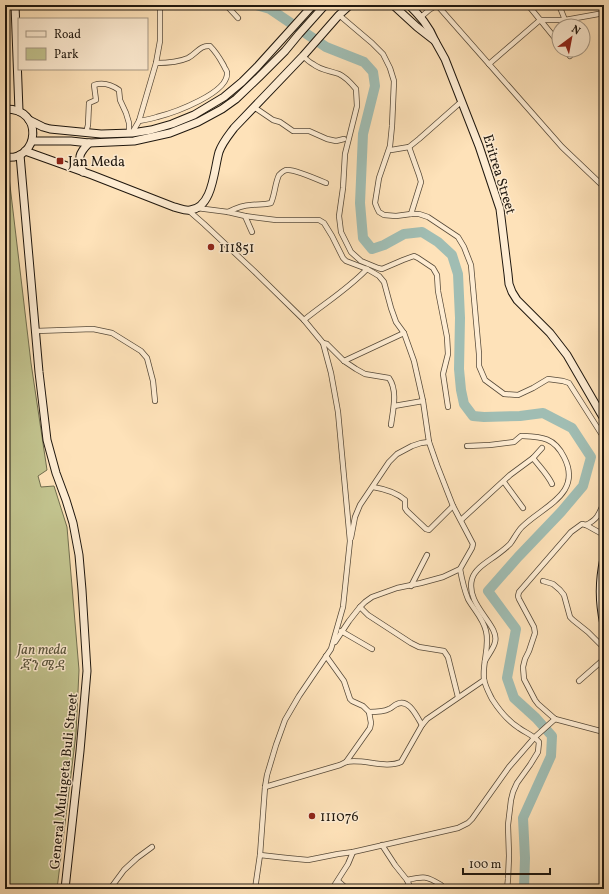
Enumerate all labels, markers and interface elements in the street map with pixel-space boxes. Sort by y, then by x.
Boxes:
legend [18,18,148,70]
north arrow [551,18,591,58]
text: N [568,22,583,39]
text: Road [54,27,81,43]
text: Park [54,47,79,63]
street label: Eritrea Street [477,132,520,217]
place label: Jan Meda [68,153,125,172]
marker: Jan Meda [55,156,65,166]
place label: 111851 [219,239,254,258]
marker: 111851 [206,242,216,252]
park label: Jan meda ጃን ሜዳ [15,641,67,676]
street label: General Mulugeta Buli Street [46,692,83,870]
place label: 111076 [320,808,359,827]
marker: 111076 [307,811,317,821]
scale bar [463,850,550,876]
text: 100 m [469,857,502,873]

